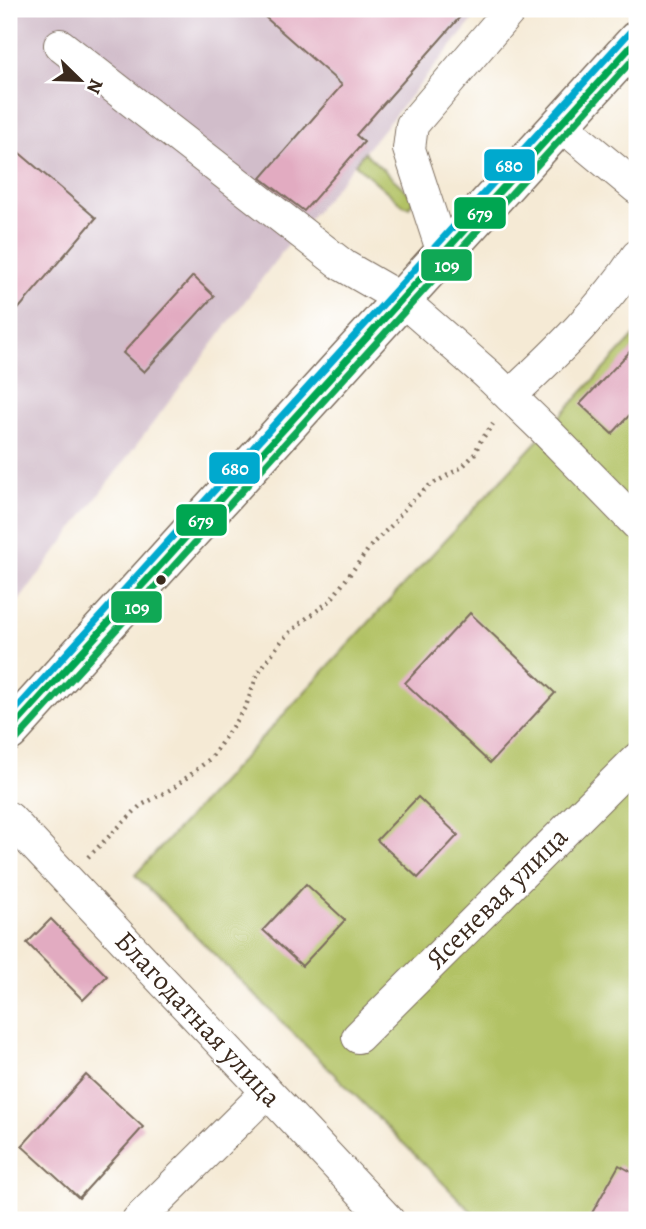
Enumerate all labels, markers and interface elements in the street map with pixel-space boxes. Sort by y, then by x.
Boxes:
north arrow [46,46,116,116]
text: N [80,75,109,98]
line badge: 680 [483,148,536,182]
text: 680 [495,153,523,179]
line badge: 679 [453,196,507,230]
text: 679 [467,201,493,227]
line badge: 109 [420,248,473,282]
text: 109 [434,253,460,279]
line badge: 680 [208,451,261,485]
text: 680 [221,456,249,482]
line badge: 679 [175,503,228,537]
text: 679 [188,508,214,534]
unlabelled marker [154,573,168,587]
line badge: 109 [110,590,163,624]
text: 109 [124,595,150,621]
street label: Ясеневая улица [417,818,577,978]
street label: Благодатная улица [106,923,290,1115]

